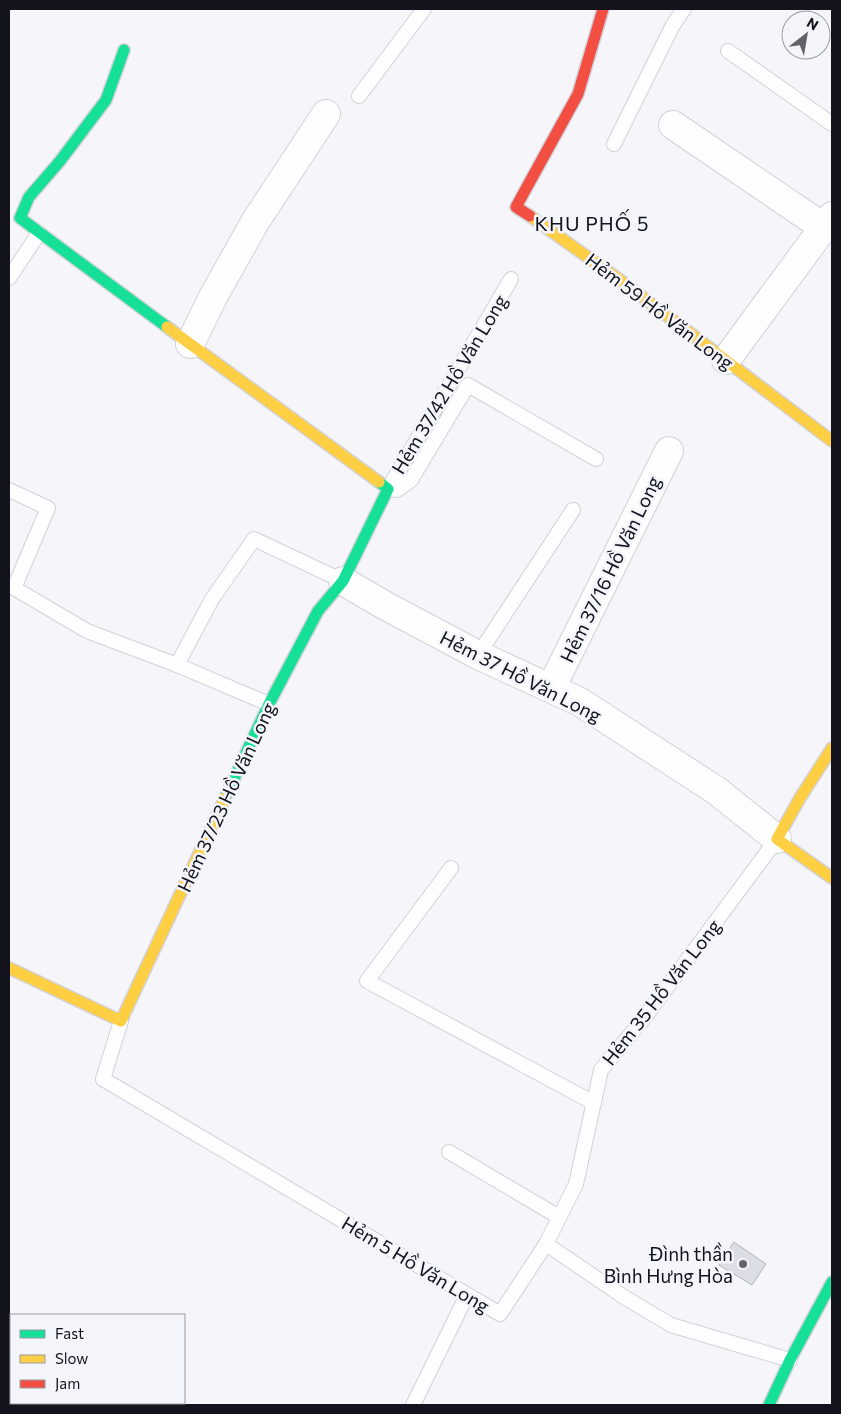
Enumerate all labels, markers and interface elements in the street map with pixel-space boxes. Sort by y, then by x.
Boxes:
north arrow [781,10,831,60]
text: N [804,13,822,33]
district label: KHU PHỐ 5 [534,209,650,235]
street label: Hẻm 59 Hồ Văn Long [581,248,739,374]
street label: Hẻm 37/42 Hồ Văn Long [386,290,512,478]
street label: Hẻm 37/16 Hồ Văn Long [555,472,665,666]
street label: Hẻm 37 Hồ Văn Long [436,625,606,727]
street label: Hẻm 37/23 Hồ Văn Long [172,699,280,895]
street label: Hẻm 35 Hồ Văn Long [597,914,725,1070]
street label: Hẻm 5 Hồ Văn Long [338,1211,494,1317]
place label: Đình thần Bình Hưng Hòa [604,1242,733,1287]
marker: Đình thần Bình Hưng Hòa [737,1258,749,1270]
legend [10,1314,185,1404]
text: Fast [55,1324,84,1342]
text: Slow [55,1349,88,1367]
text: Jam [55,1374,80,1392]

